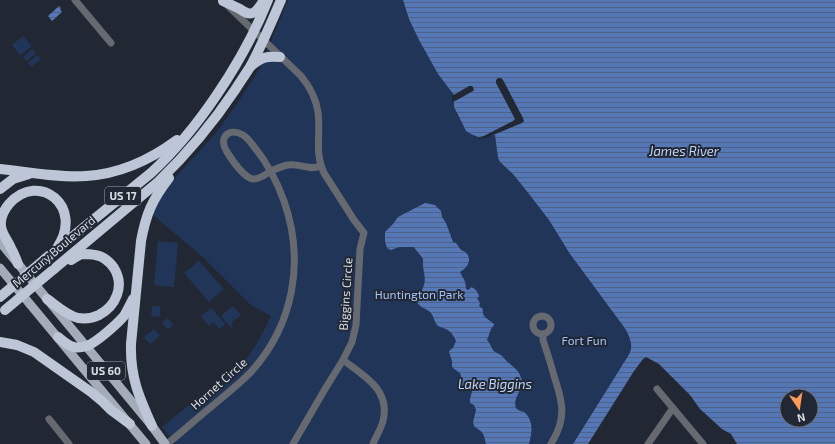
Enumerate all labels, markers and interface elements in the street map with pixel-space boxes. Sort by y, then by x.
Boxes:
water label: James River [648,143,720,159]
road number: US 17 [105,187,141,205]
street label: Mercury Boulevard [9,213,97,290]
street label: Biggins Circle [335,257,355,331]
park label: Huntington Park [375,287,463,301]
park label: Fort Fun [561,333,607,347]
street label: Hornet Circle [187,354,249,412]
road number: US 60 [87,362,125,380]
water label: Lake Biggins [458,376,532,392]
north arrow [779,388,819,428]
text: N [796,411,807,425]

